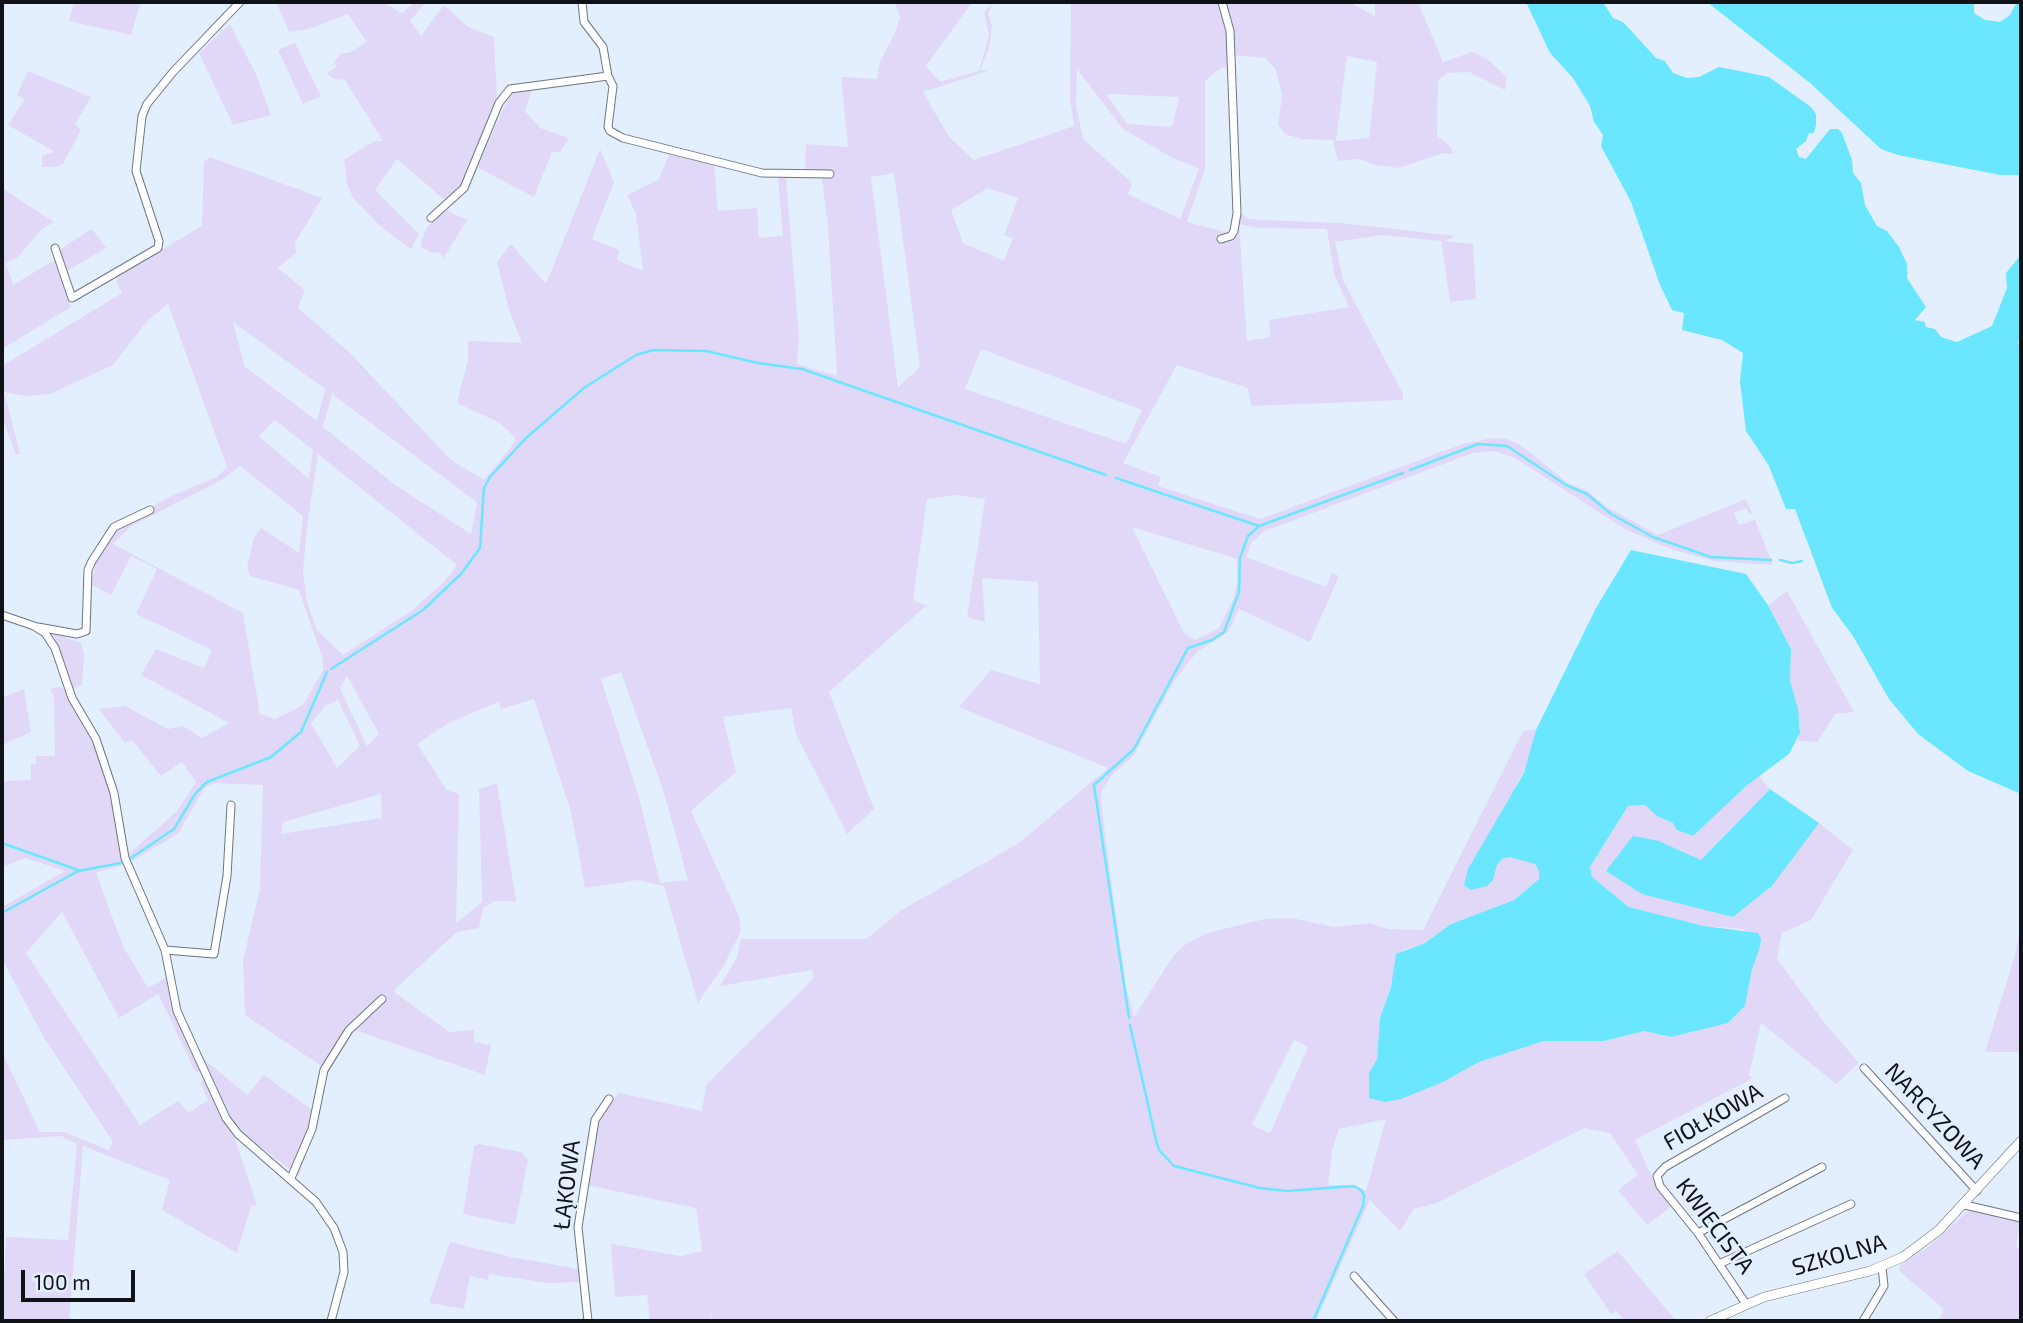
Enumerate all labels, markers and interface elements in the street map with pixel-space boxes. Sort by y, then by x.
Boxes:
street label: NARCYZOWA [1879,1057,1991,1175]
street label: FIOŁKOWA [1659,1078,1767,1156]
street label: ŁĄKOWA [548,1139,586,1231]
street label: KWIECISTA [1670,1173,1760,1279]
street label: SZKOLNA [1789,1228,1889,1282]
scale bar [24,1256,138,1300]
text: 100 m [34,1269,91,1294]

